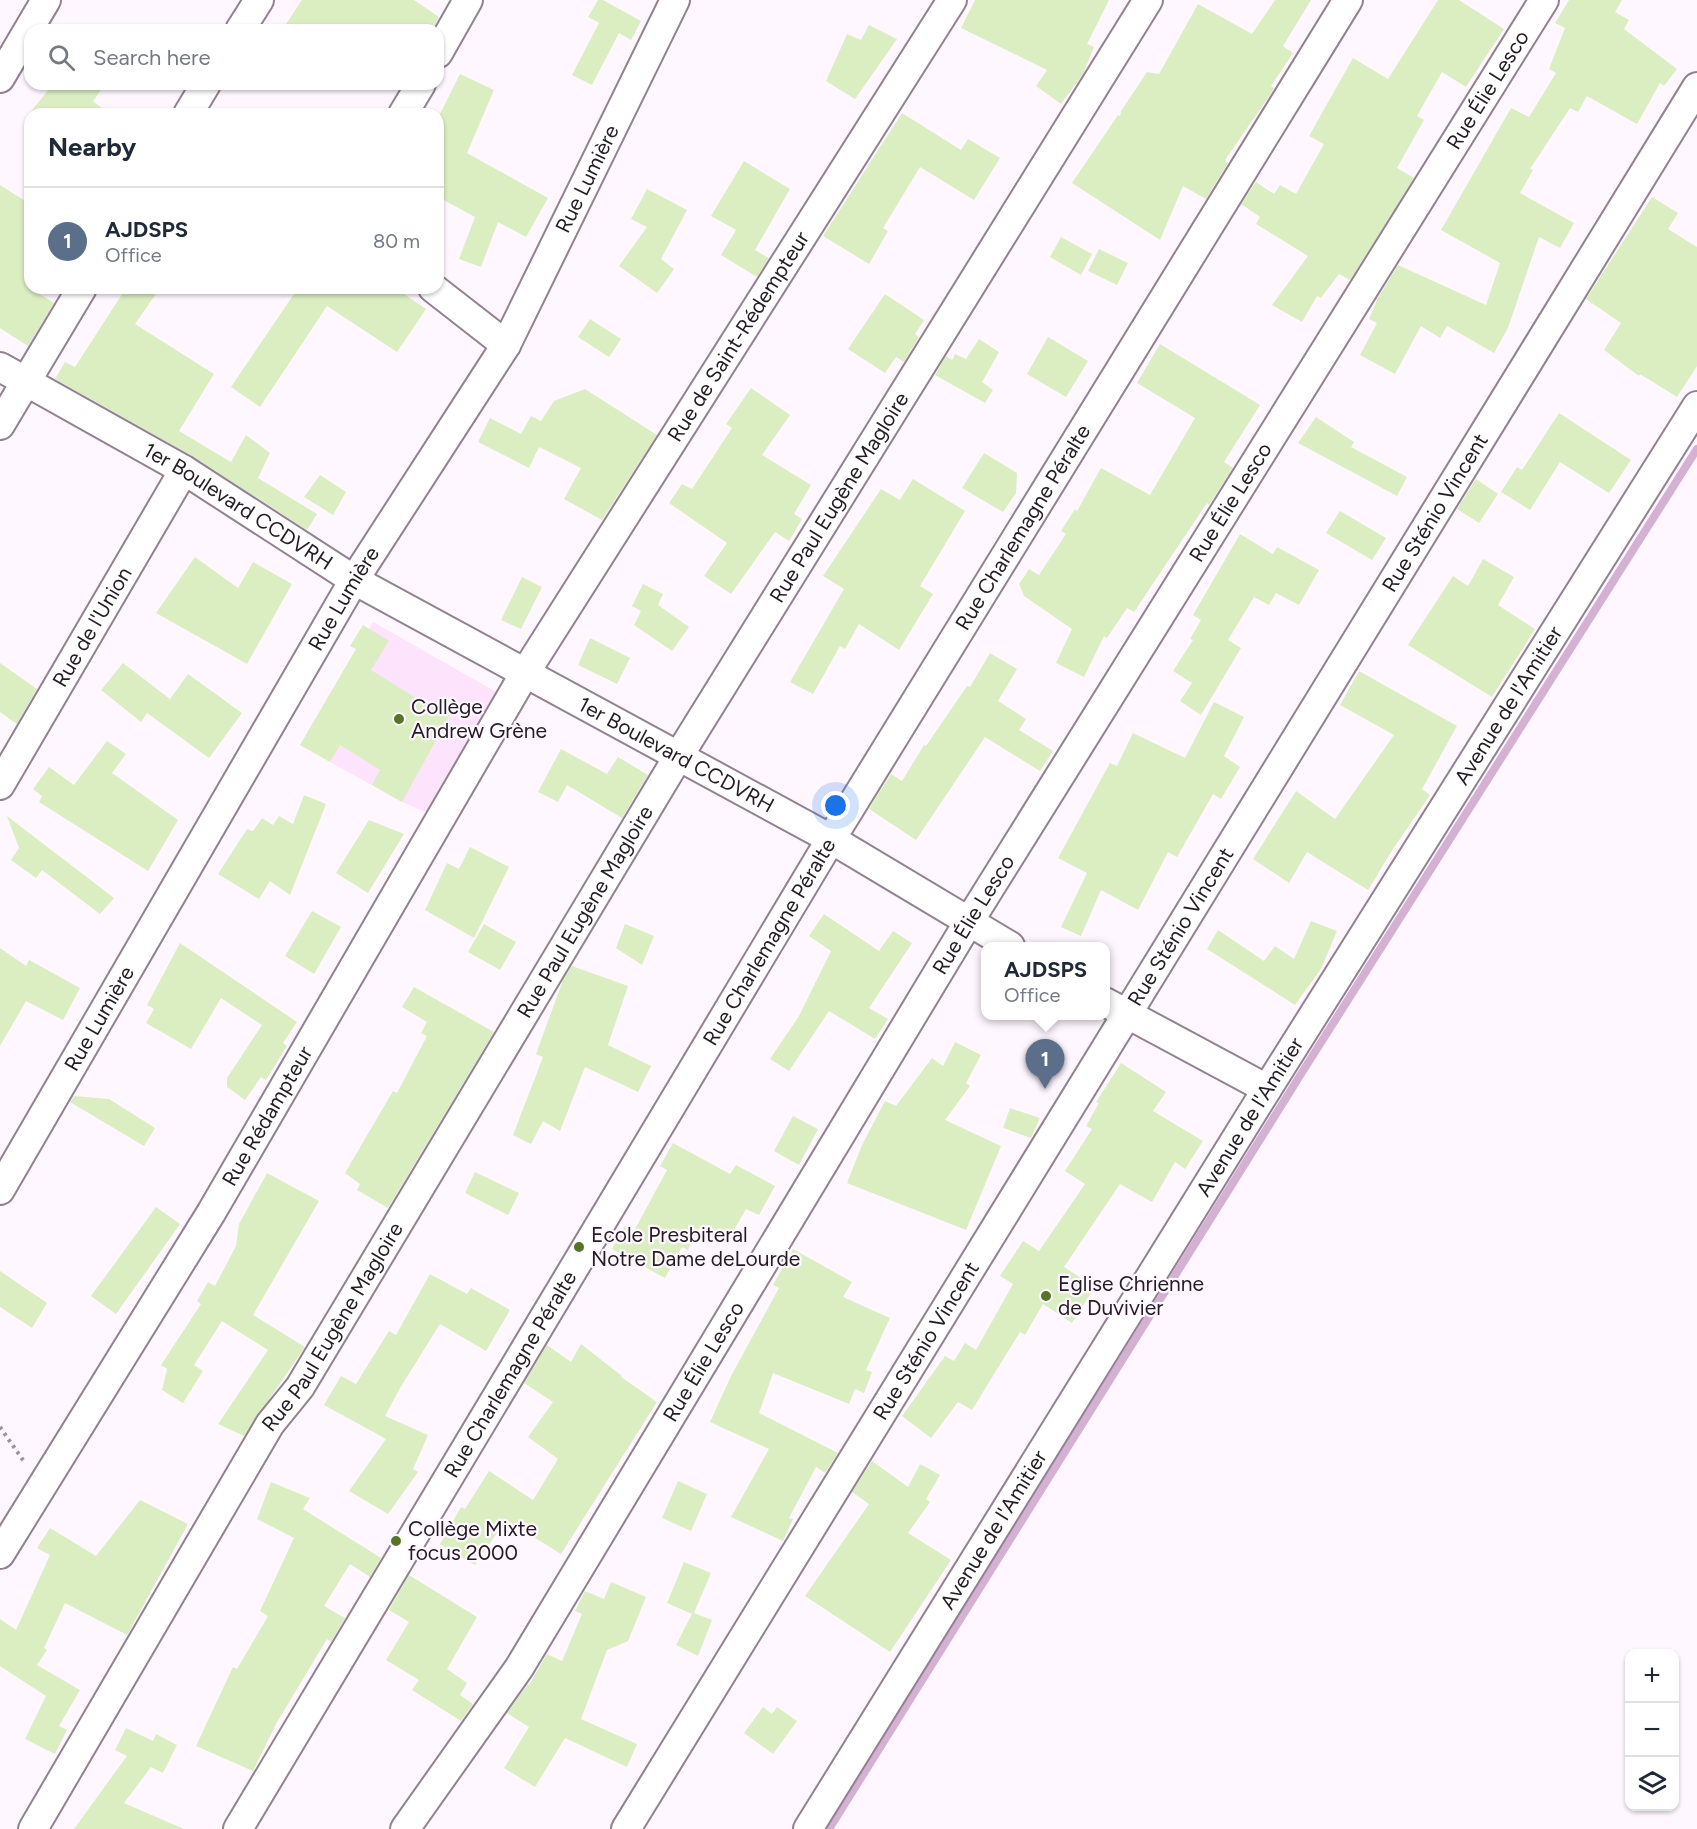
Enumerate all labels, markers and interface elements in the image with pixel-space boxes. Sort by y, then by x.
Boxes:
search box [24,24,444,90]
street label: Rue Élie Lesco [1441,25,1534,154]
icon: search [45,41,78,74]
text: Search here [93,44,211,71]
street label: Rue Lumière [550,121,624,237]
text: Nearby [48,131,136,163]
text: AJDSPS [105,216,188,243]
street label: Rue de Saint-Rédempteur [662,227,814,446]
text: 1 [63,229,72,253]
text: 80 m [373,229,420,253]
text: Office [105,243,162,267]
street label: Rue Paul Eugène Magloire [764,387,913,607]
street label: Rue Charlemagne Péralte [950,420,1095,635]
street label: Rue Sténio Vincent [1377,429,1493,596]
street label: 1er Boulevard CCDVRH [139,437,338,575]
street label: Rue Élie Lesco [1184,438,1277,566]
street label: Rue Lumière [303,542,384,655]
street label: Rue de l'Union [47,562,137,691]
street label: Avenue de l'Amitier [1449,621,1567,789]
street label: 1er Boulevard CCDVRH [574,691,779,818]
place label: Collège Andrew Grène [411,694,547,743]
marker: Collège Andrew Grène [392,712,406,726]
your location [821,791,850,820]
street label: Rue Paul Eugène Magloire [511,801,658,1022]
street label: Rue Charlemagne Péralte [697,834,840,1050]
street label: Rue Sténio Vincent [1122,843,1238,1010]
street label: Rue Élie Lesco [927,850,1019,979]
popup [981,942,1110,1020]
text: AJDSPS [1004,956,1087,983]
street label: Rue Lumière [59,962,139,1075]
text: Office [1004,983,1061,1007]
street label: Avenue de l'Amitier [1191,1033,1308,1201]
pin: 1 [1026,1040,1064,1089]
street label: Rue Rédampteur [216,1041,317,1190]
street label: Rue Paul Eugène Magloire [256,1218,408,1436]
place label: Ecole Presbiteral Notre Dame deLourde [591,1222,800,1271]
marker: Ecole Presbiteral Notre Dame deLourde [572,1240,586,1254]
street label: Rue Sténio Vincent [868,1257,984,1424]
street label: Rue Charlemagne Péralte [438,1266,582,1482]
place label: Eglise Chrienne de Duvivier [1058,1271,1204,1320]
marker: Eglise Chrienne de Duvivier [1039,1289,1053,1303]
street label: Rue Élie Lesco [657,1297,749,1426]
street label: Avenue de l'Amitier [934,1446,1052,1614]
place label: Collège Mixte focus 2000 [408,1516,537,1565]
marker: Collège Mixte focus 2000 [389,1534,403,1548]
map controls [1625,1649,1679,1811]
button: + [1625,1649,1679,1703]
button: − [1625,1703,1679,1757]
button: layers [1625,1757,1679,1811]

